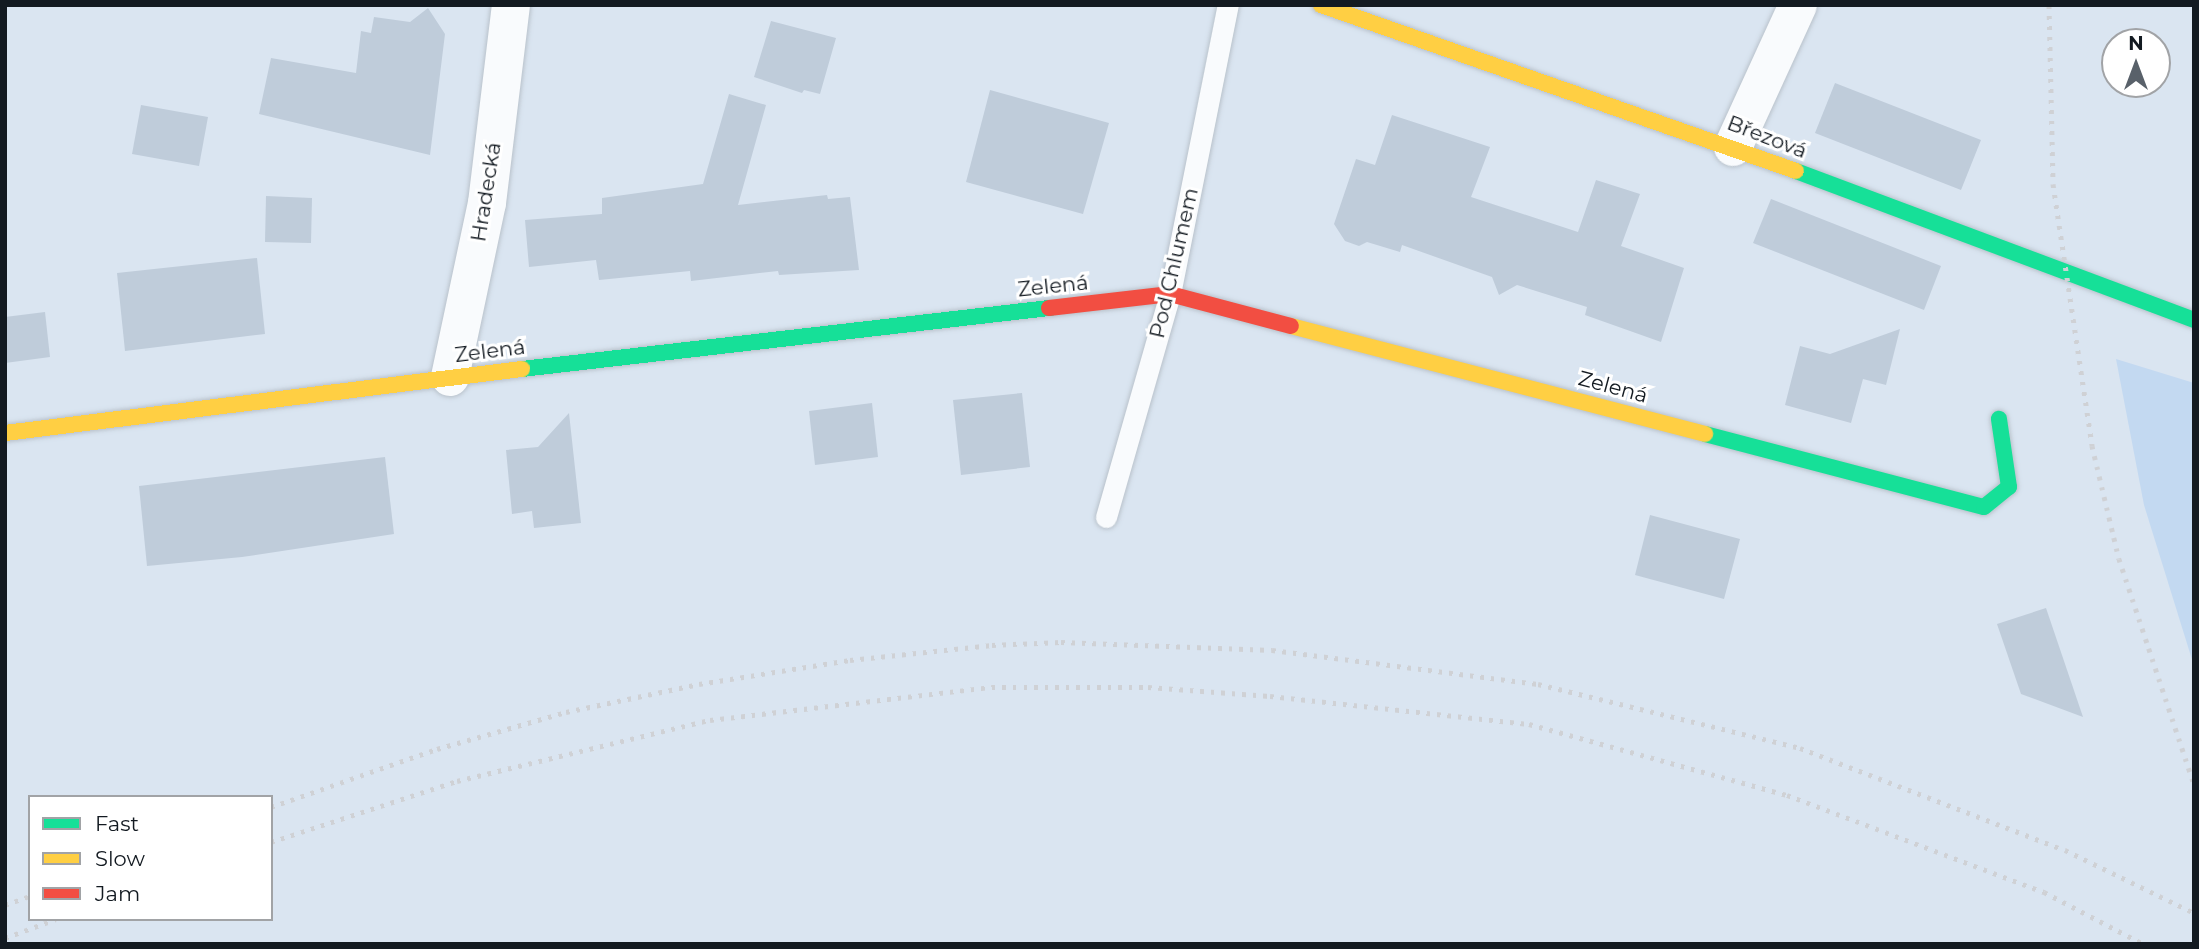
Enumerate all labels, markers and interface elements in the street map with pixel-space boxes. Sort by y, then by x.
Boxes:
north arrow [2101,28,2171,98]
text: N [2128,32,2144,55]
street label: Březová [1724,110,1810,164]
street label: Hradecká [466,140,506,244]
street label: Pod Chlumem [1144,185,1204,341]
street label: Zelená [1016,270,1090,302]
street label: Zelená [453,334,527,368]
street label: Zelená [1575,366,1651,408]
legend [28,795,273,921]
text: Fast [95,811,139,836]
text: Slow [95,846,145,871]
text: Jam [95,881,140,906]

